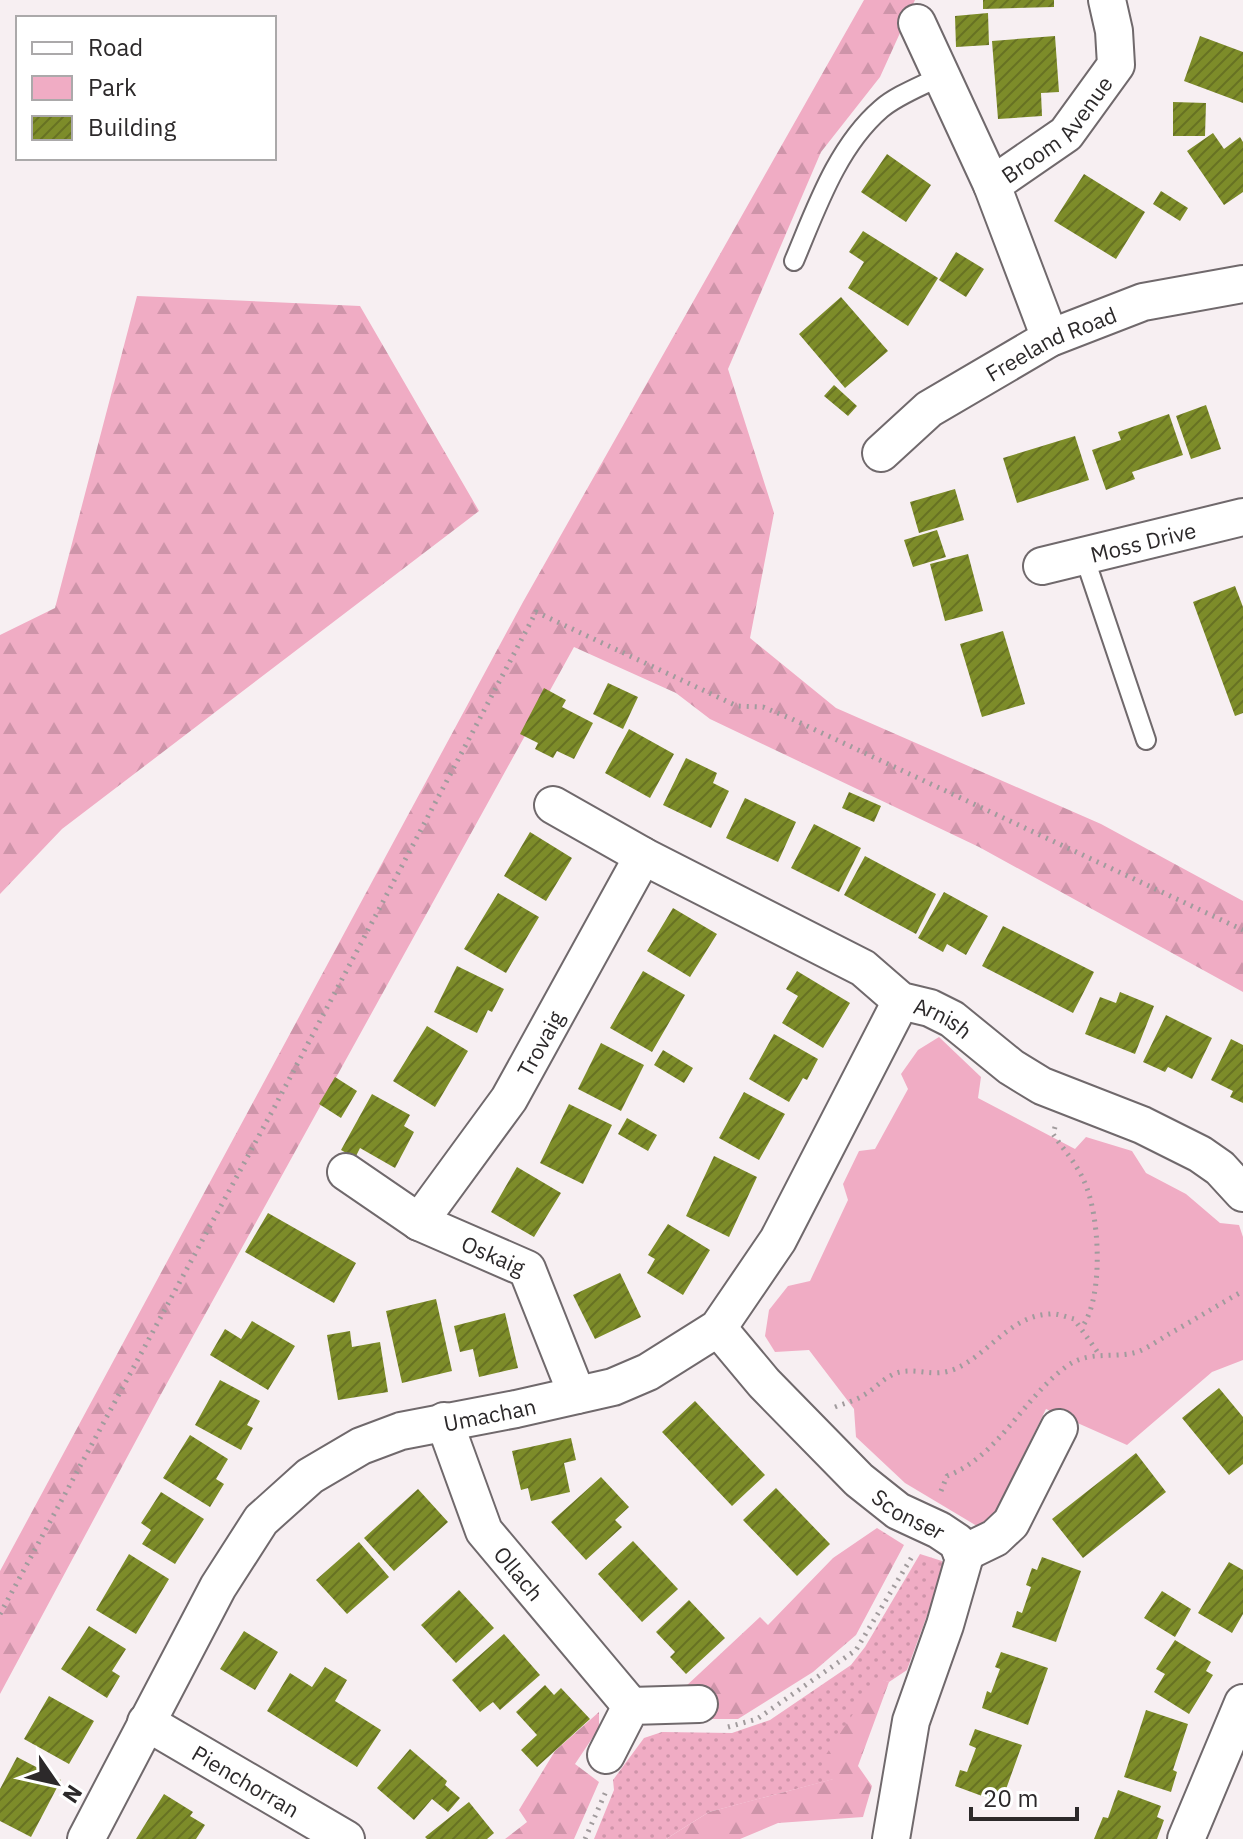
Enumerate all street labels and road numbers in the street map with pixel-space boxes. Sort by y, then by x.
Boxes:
street label: Broom Avenue [995,70,1118,189]
street label: Freeland Road [980,299,1121,387]
street label: Moss Drive [1087,515,1199,568]
street label: Arnish [911,990,979,1045]
street label: Trovaig [510,1005,570,1082]
street label: Oskaig [457,1228,530,1281]
street label: Umachan [441,1390,539,1437]
street label: Sconser [866,1482,951,1545]
street label: Ollach [488,1540,551,1606]
street label: Pienchorran [187,1738,305,1823]

